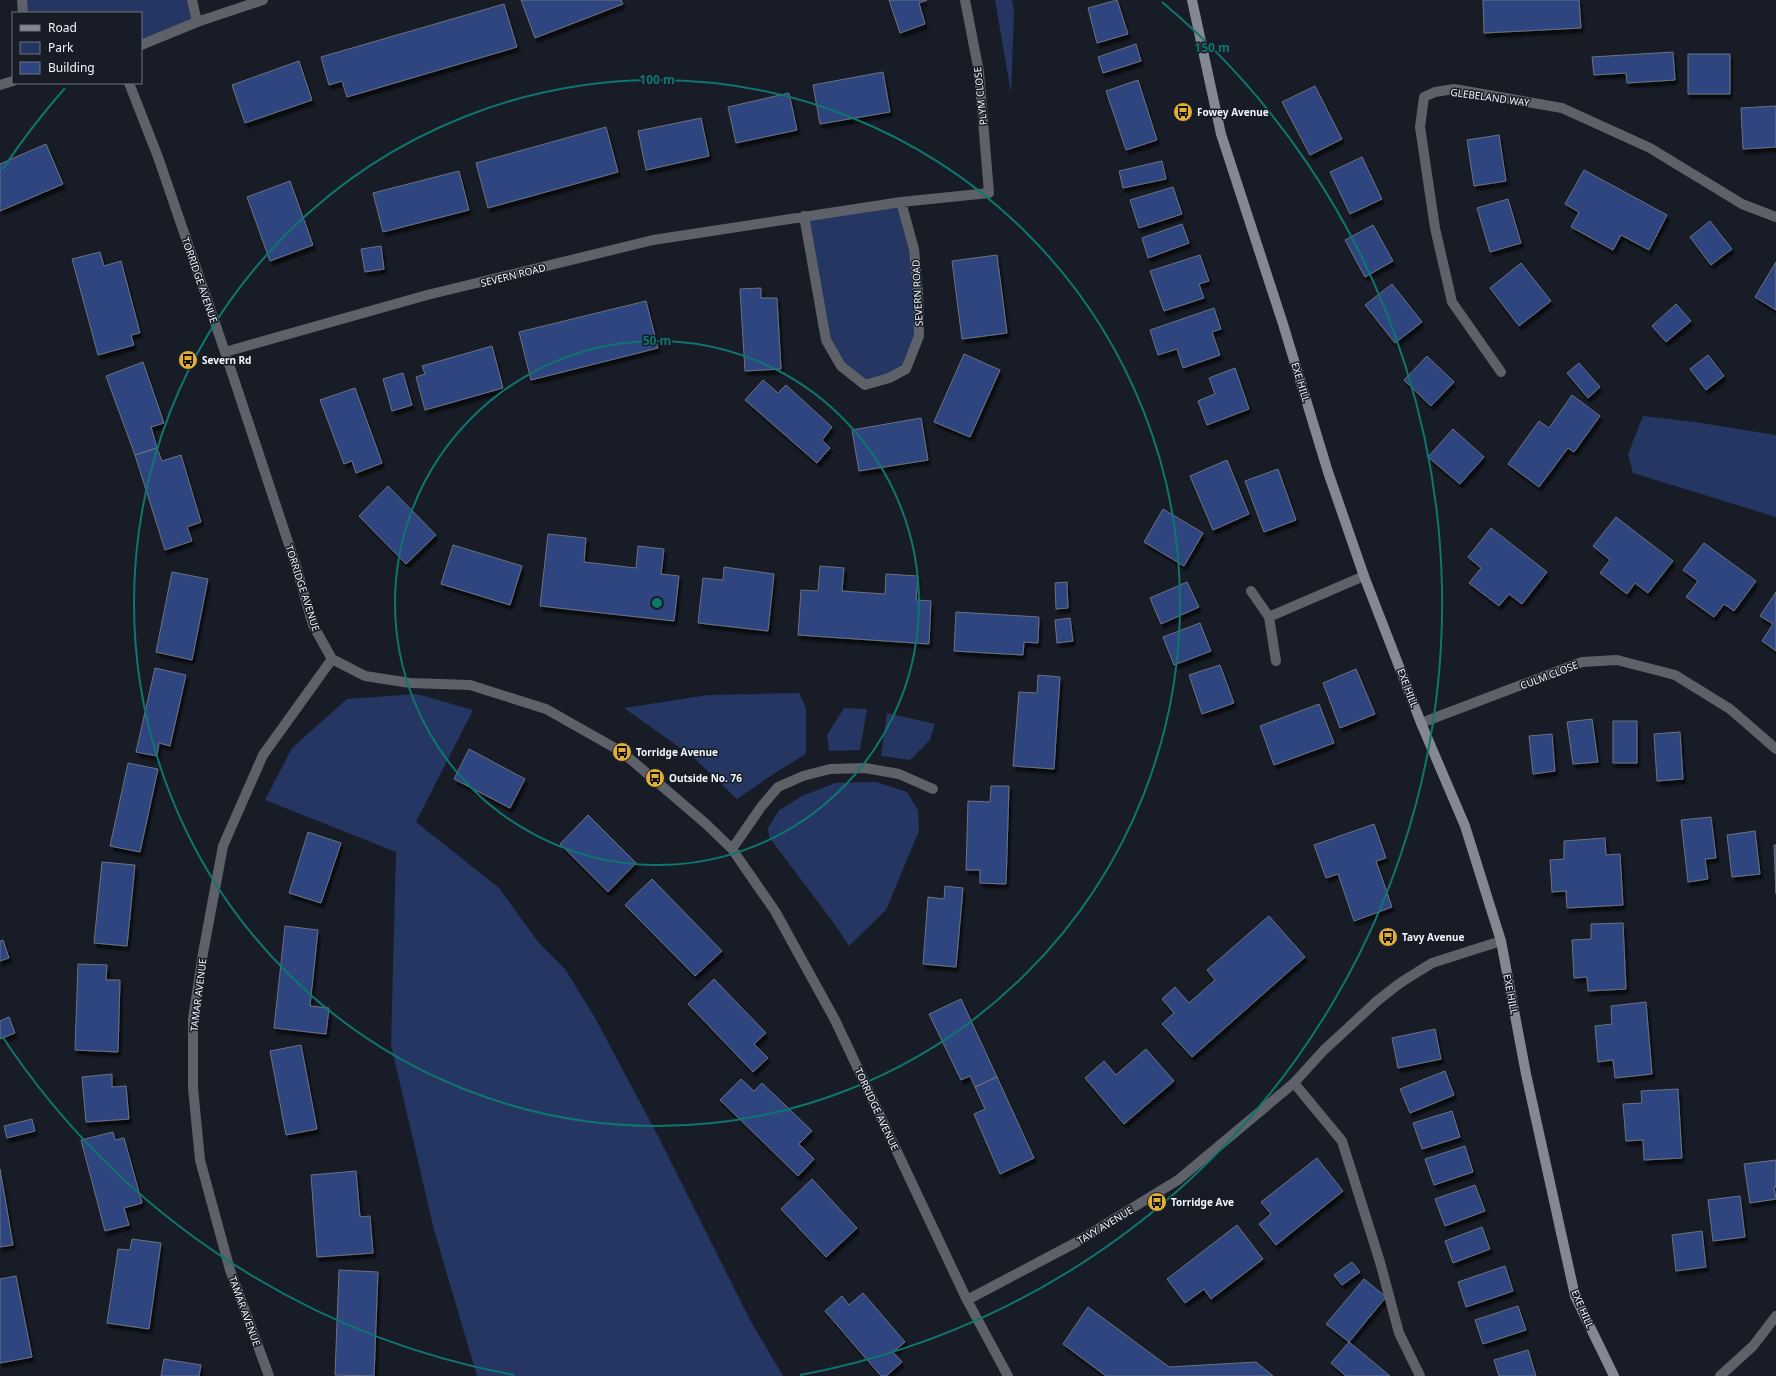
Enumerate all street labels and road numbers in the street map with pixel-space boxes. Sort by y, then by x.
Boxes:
street label: PLYM CLOSE [970,66,990,126]
street label: GLEBELAND WAY [1450,85,1531,110]
street label: TORRIDGE AVENUE [179,235,221,325]
street label: SEVERN ROAD [908,259,926,327]
street label: SEVERN ROAD [479,260,547,290]
street label: EXE HILL [1288,360,1314,404]
street label: TORRIDGE AVENUE [282,543,324,633]
street label: CULM CLOSE [1518,658,1580,692]
street label: EXE HILL [1394,666,1422,710]
street label: TAMAR AVENUE [187,958,209,1032]
street label: EXE HILL [1500,973,1522,1015]
street label: TORRIDGE AVENUE [852,1065,902,1153]
street label: TAVY AVENUE [1074,1203,1136,1247]
street label: TAMAR AVENUE [226,1274,264,1348]
street label: EXE HILL [1569,1287,1597,1331]

